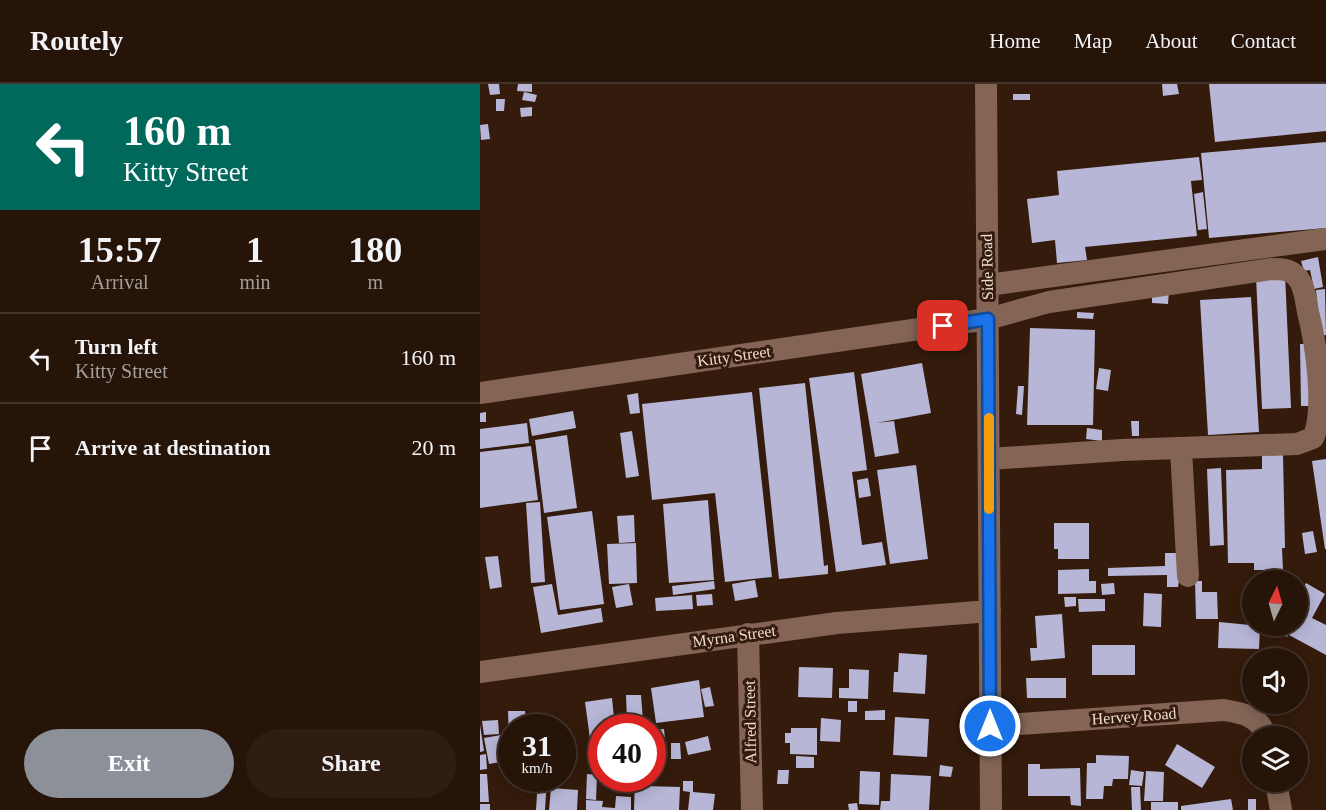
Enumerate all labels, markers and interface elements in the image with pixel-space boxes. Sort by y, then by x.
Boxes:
text: Routely [30,25,123,56]
text: Home [989,29,1041,53]
text: Map [1074,29,1112,53]
text: About [1145,29,1198,53]
text: Contact [1231,29,1296,53]
icon: left [24,108,102,186]
text: 160 m [123,108,232,154]
text: Kitty Street [123,157,248,187]
text: 15:57 [78,230,162,270]
text: 1 [246,230,264,270]
text: 180 [348,230,402,270]
street label: Side Road [978,234,996,300]
text: Arrival [91,271,149,293]
text: min [239,271,271,293]
text: m [368,271,383,293]
pin [917,300,968,351]
icon: arrive [926,309,959,342]
text: Turn left [75,334,158,359]
icon: left [24,342,57,375]
street label: Kitty Street [696,342,773,371]
text: 160 m [400,345,456,370]
text: Kitty Street [75,360,168,382]
icon: arrive [24,432,57,465]
text: Arrive at destination [75,435,271,460]
text: 20 m [411,435,456,460]
north arrow [1242,570,1308,636]
map controls [1242,570,1308,792]
street label: Myrna Street [691,622,777,651]
button: sound [1242,648,1308,714]
street label: Alfred Street [741,680,759,764]
position arrow [958,694,1022,758]
street label: Hervey Road [1091,705,1177,728]
speed limit sign: 40 [588,714,666,792]
button: layers [1242,726,1308,792]
button: Exit [24,729,234,798]
button: Share [246,729,456,798]
text: 31 [522,729,552,762]
text: km/h [522,760,552,776]

